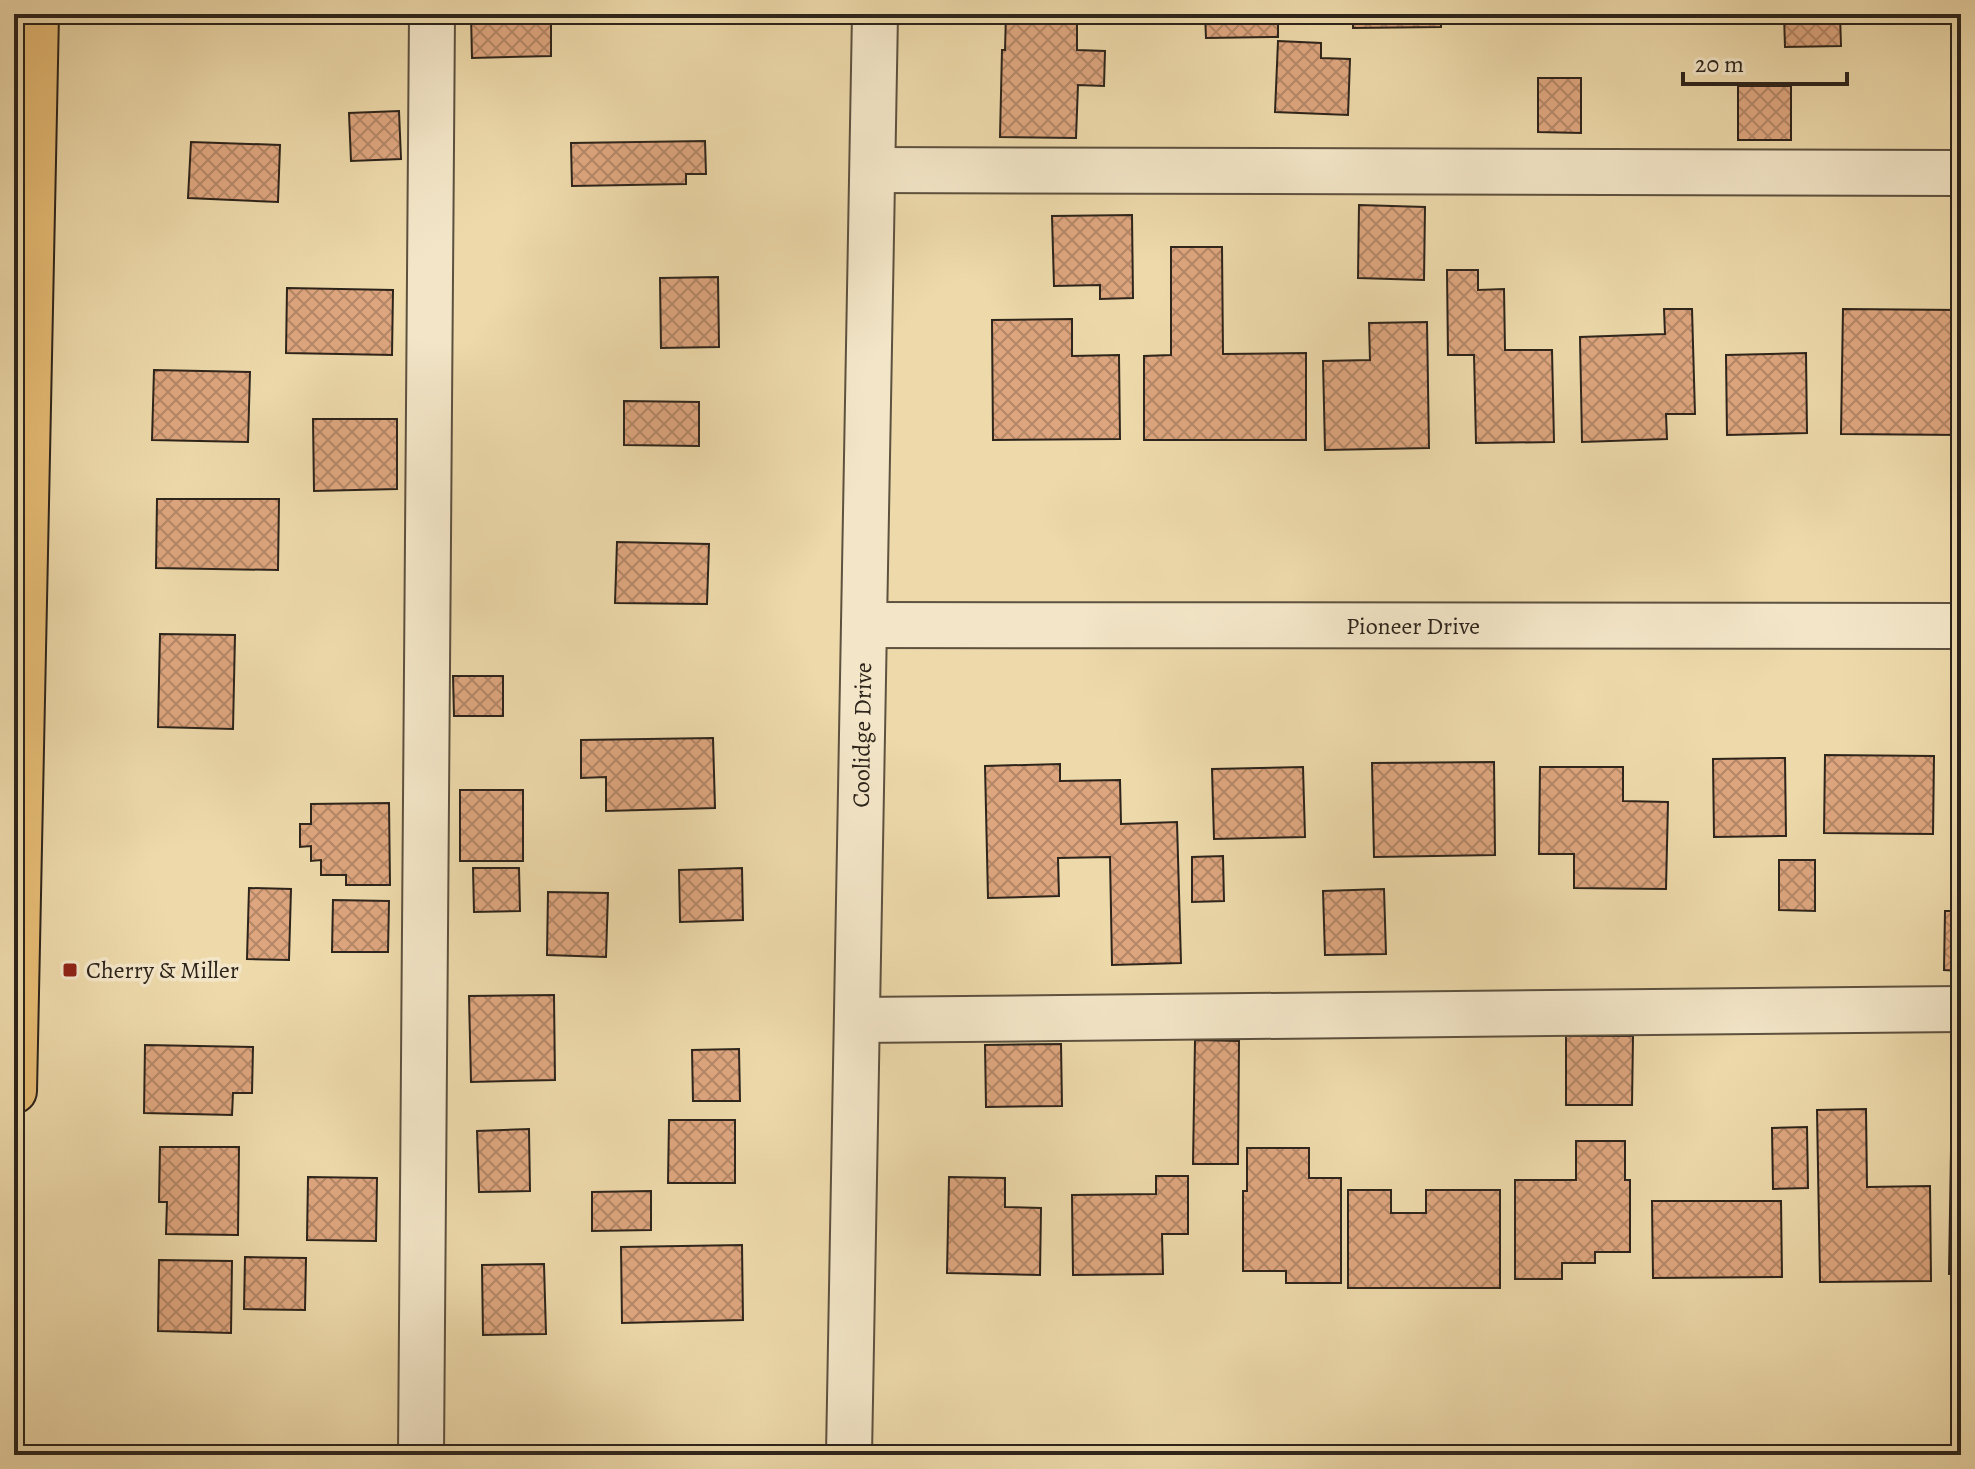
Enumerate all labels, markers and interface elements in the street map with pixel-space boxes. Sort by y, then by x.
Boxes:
scale bar [1683,36,1847,86]
text: 20 m [1695,48,1744,80]
street label: Pioneer Drive [1346,610,1480,642]
street label: Coolidge Drive [845,662,879,808]
place label: Cherry & Miller [86,954,239,986]
marker: Cherry & Miller [61,961,79,979]

